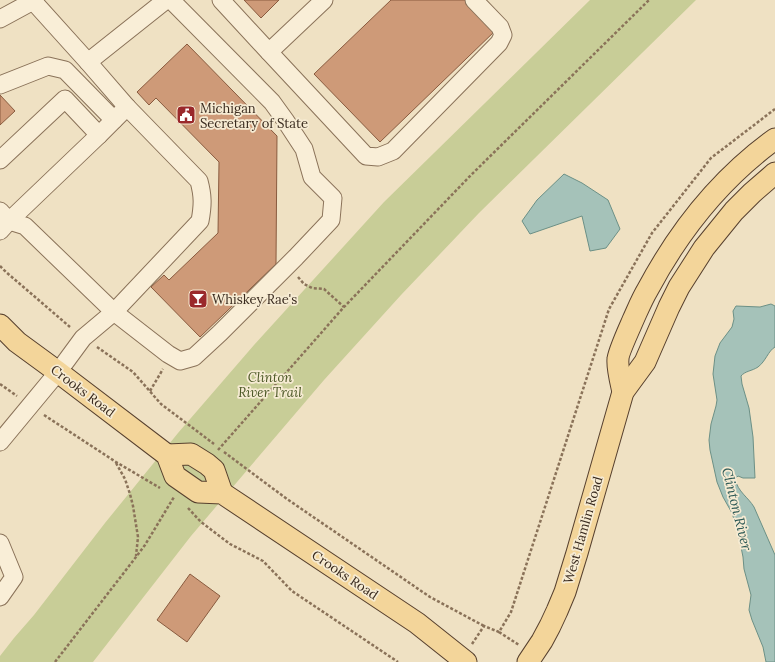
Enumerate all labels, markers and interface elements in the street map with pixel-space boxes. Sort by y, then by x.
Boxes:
place label: Michigan Secretary of State [200,100,308,132]
public building icon: Michigan Secretary of State [175,104,197,126]
bar icon: Whiskey Rae's [187,288,209,310]
place label: Whiskey Rae's [212,291,297,308]
street label: Crooks Road [47,361,119,421]
park label: Clinton River Trail [238,369,302,401]
water label: Clinton River [718,466,756,553]
street label: West Hamlin Road [560,474,607,586]
street label: Crooks Road [309,547,382,604]

